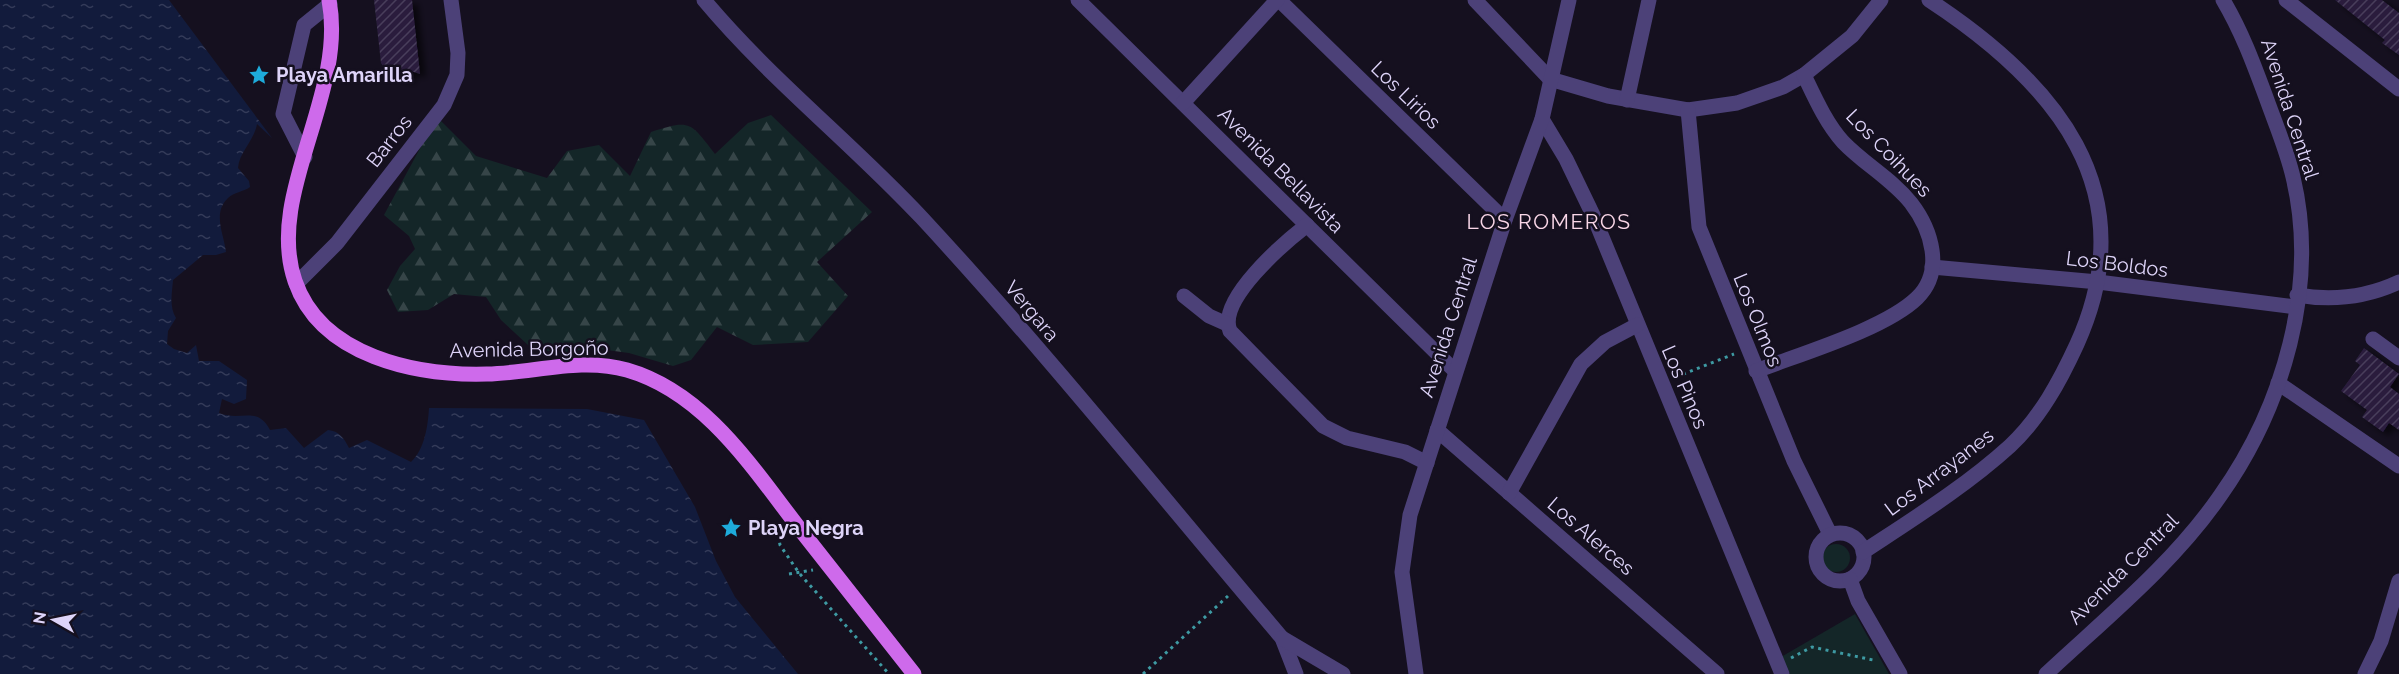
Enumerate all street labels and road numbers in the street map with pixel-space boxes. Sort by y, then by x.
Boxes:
street label: Avenida Central [2256,36,2324,183]
street label: Los Lirios [1366,56,1446,134]
street label: Avenida Bellavista [1213,102,1349,238]
street label: Los Coihues [1841,104,1937,202]
street label: Barros [361,110,417,172]
street label: Los Boldos [2065,246,2169,282]
street label: Avenida Central [1414,253,1482,400]
street label: Los Olmos [1728,270,1788,370]
street label: Vergara [1000,276,1064,346]
street label: Avenida Borgoño [449,336,609,362]
street label: Los Pinos [1657,342,1713,432]
street label: Los Arrayanes [1880,423,1998,521]
street label: Los Alerces [1543,492,1639,580]
street label: Avenida Central [2063,508,2184,629]

